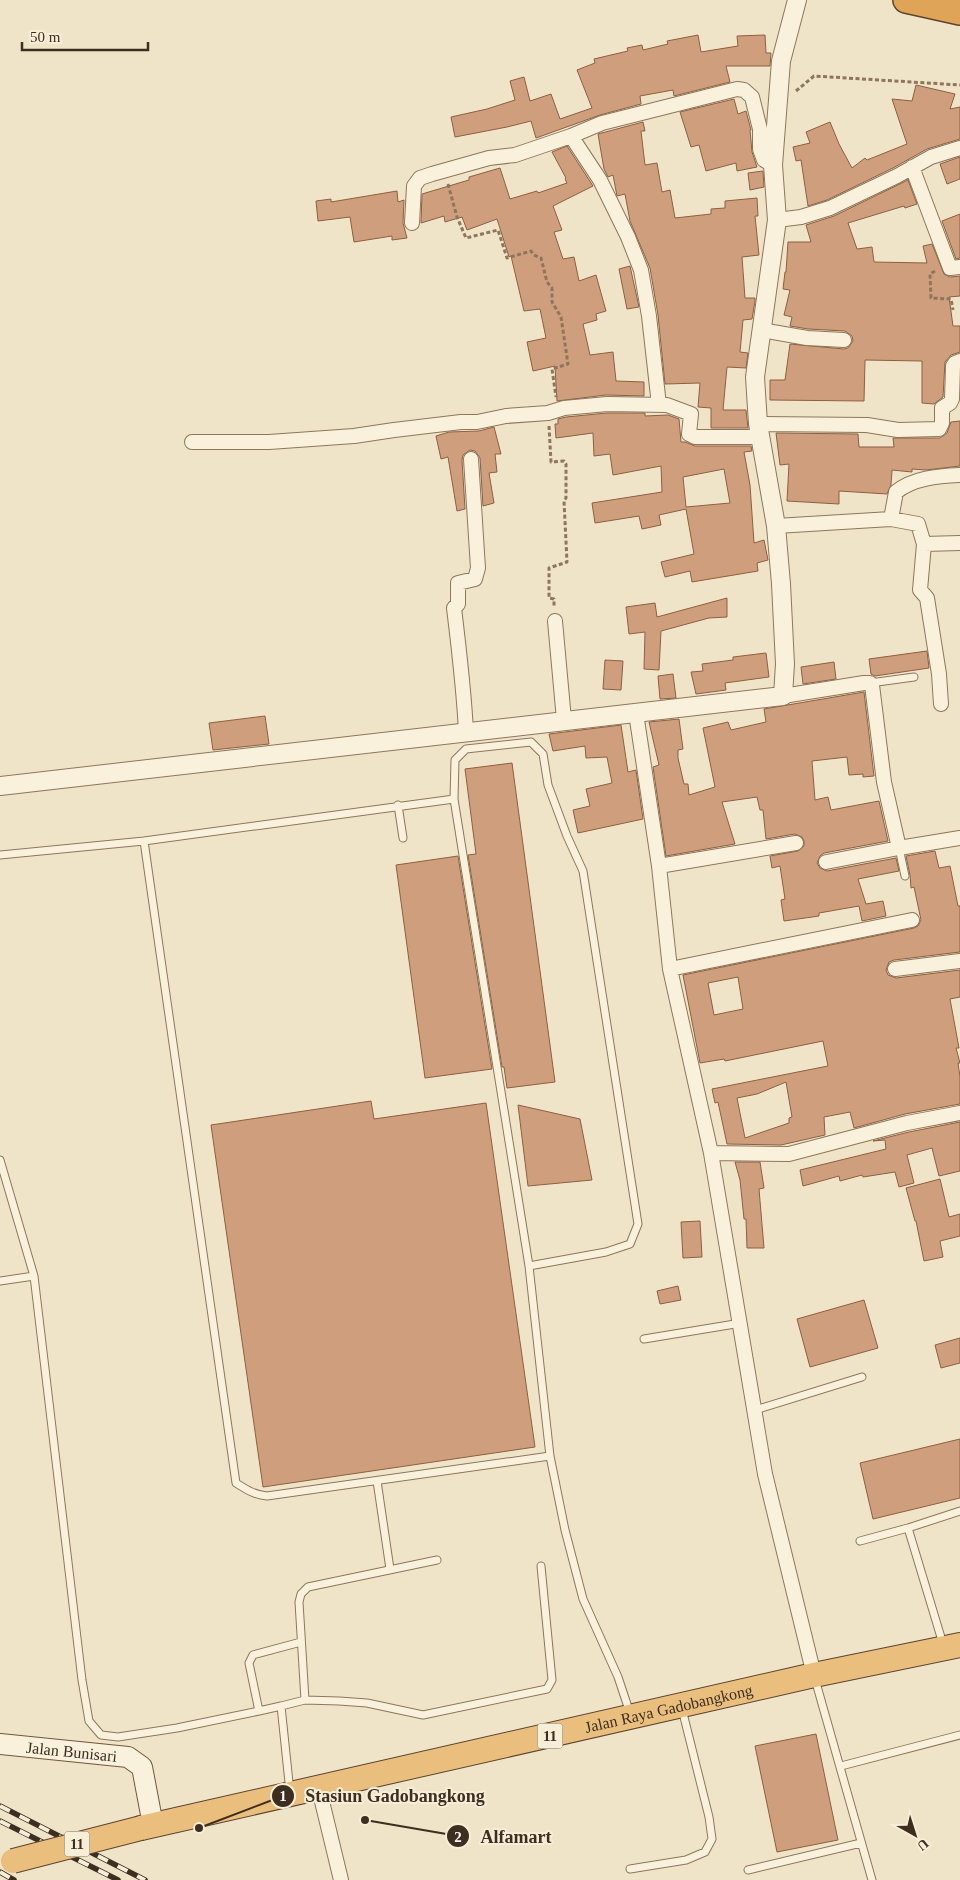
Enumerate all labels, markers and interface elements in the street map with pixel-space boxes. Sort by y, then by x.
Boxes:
scale bar [22,20,149,52]
text: 50 m [30,29,61,45]
street label: Jalan Raya Gadobangkong [583,1681,754,1735]
road number: 11 [538,1724,562,1748]
street label: Jalan Bunisari [25,1738,118,1764]
callout: Stasiun Gadobangkong [270,1779,495,1812]
text: Stasiun Gadobangkong [305,1786,485,1806]
text: 1 [279,1788,287,1804]
north arrow [890,1810,940,1860]
callout: Alfamart [446,1820,562,1853]
text: Alfamart [481,1827,551,1847]
text: 2 [454,1829,462,1845]
road number: 11 [64,1832,90,1856]
text: U [914,1836,932,1854]

